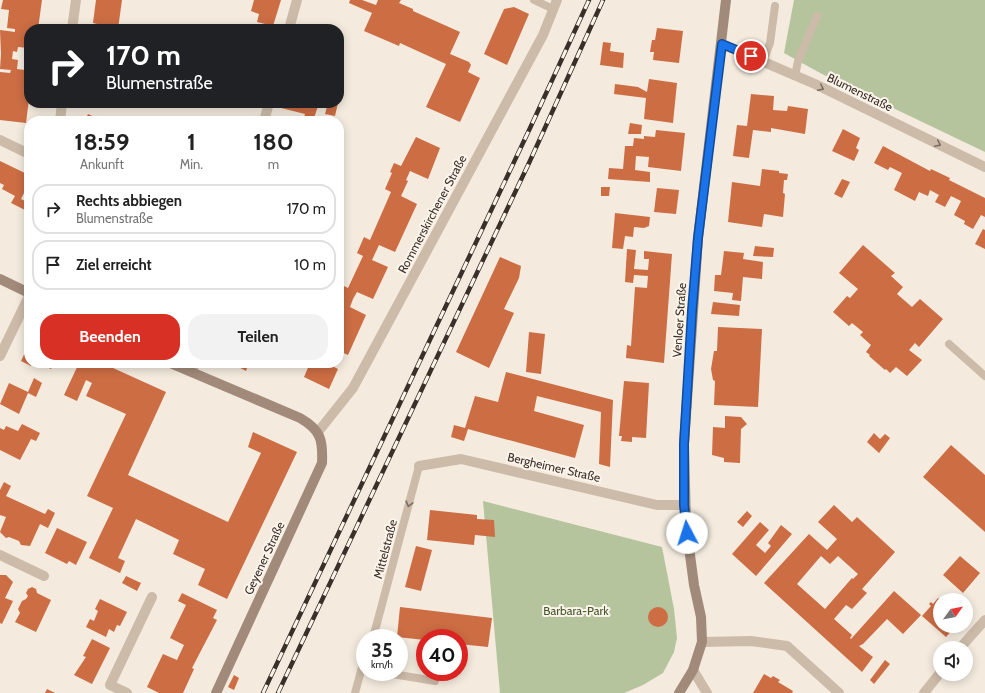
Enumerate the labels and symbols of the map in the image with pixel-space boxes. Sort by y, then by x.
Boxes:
pin [734,39,768,73]
street label: Blumenstraße [825,70,895,114]
one-way arrow [817,83,825,91]
one-way arrow [934,139,942,147]
street label: Rommerskirchener Straße [394,152,470,276]
street label: Venloer Straße [669,282,689,358]
street label: Bergheimer Straße [506,449,602,485]
one-way arrow [405,500,414,507]
position arrow [666,512,708,554]
street label: Mittelstraße [370,518,400,580]
street label: Geyener Straße [241,519,287,597]
north arrow [933,593,973,633]
park label: Barbara-Park [543,603,609,618]
speed limit sign: 40 [416,629,468,681]

